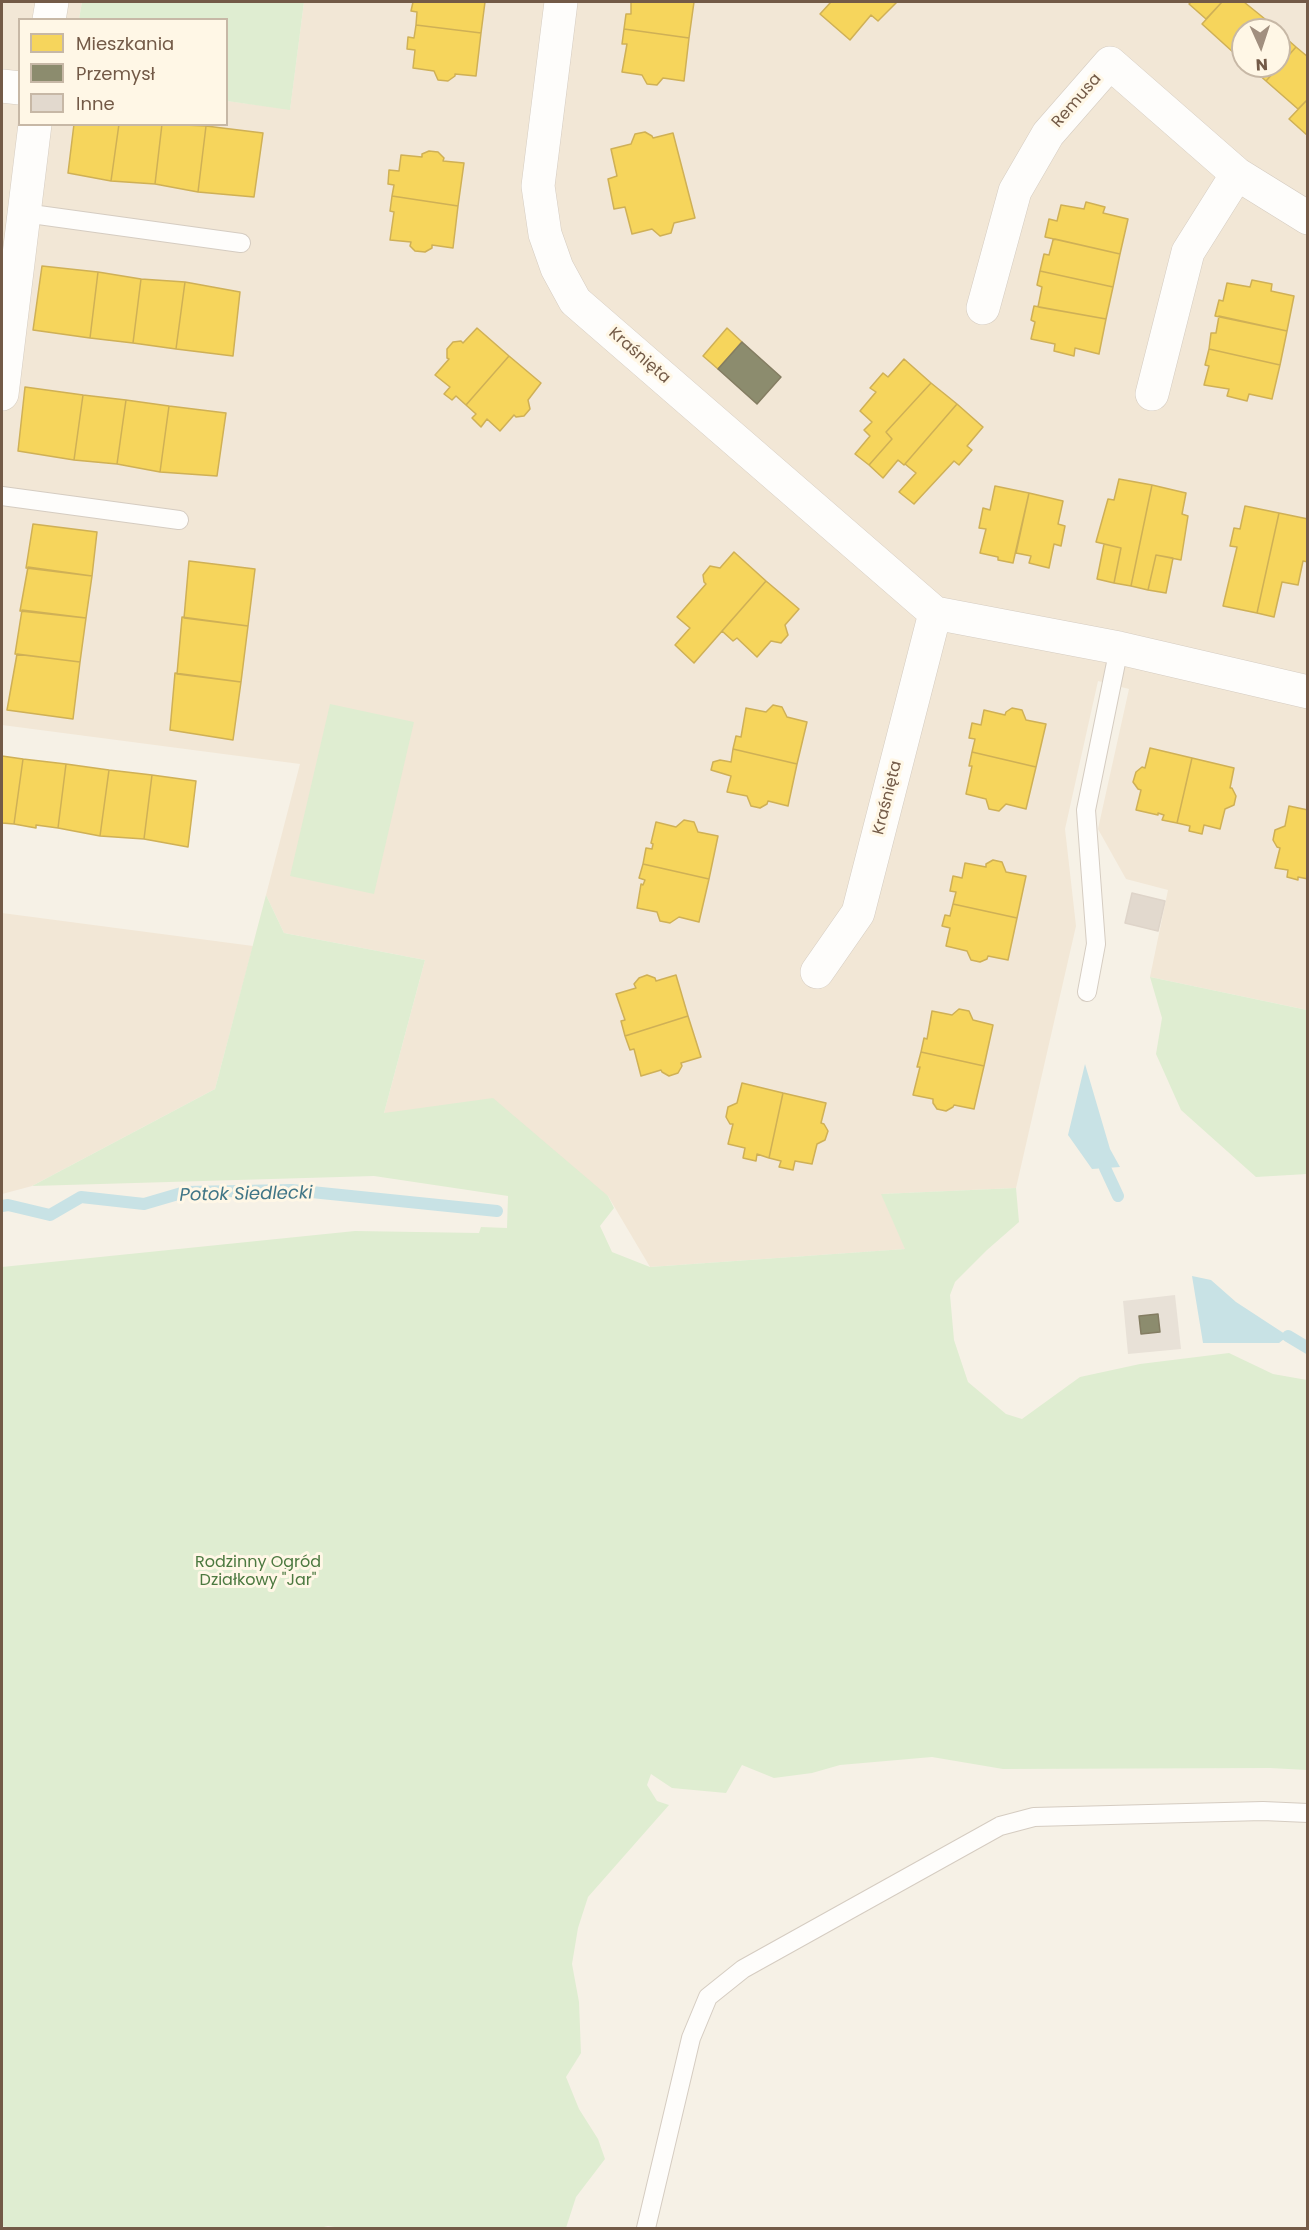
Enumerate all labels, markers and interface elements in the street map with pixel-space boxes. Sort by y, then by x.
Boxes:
legend [18,18,228,126]
north arrow [1231,18,1291,78]
text: Mieszkania [76,31,174,56]
text: N [1255,53,1268,76]
text: Przemysł [76,61,155,86]
street label: Remusa [1048,70,1106,132]
text: Inne [76,91,115,116]
street label: Kraśnięta [604,324,674,388]
street label: Kraśnięta [870,759,906,837]
water label: Potok Siedlecki [179,1183,313,1207]
park label: Rodzinny Ogród Działkowy "Jar" [195,1553,321,1591]

